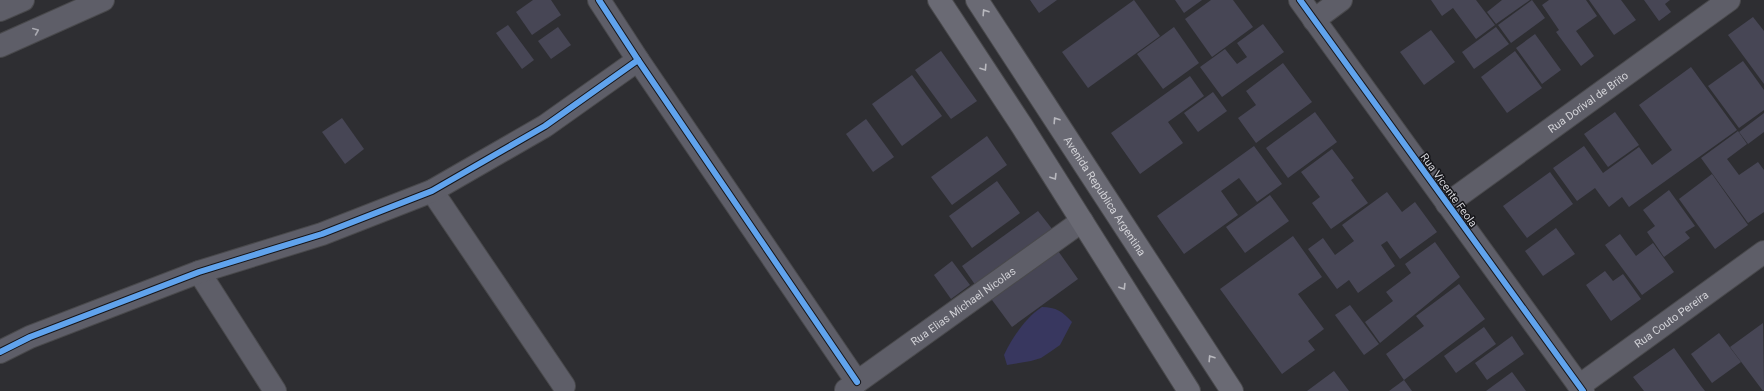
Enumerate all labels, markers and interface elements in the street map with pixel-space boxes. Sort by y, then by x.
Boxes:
one-way arrow [983,9,990,16]
one-way arrow [32,28,39,36]
one-way arrow [979,64,987,71]
street label: Rua Dorival de Brito [1546,69,1631,136]
one-way arrow [1054,118,1061,125]
street label: Avenida Republica Argentina [1061,134,1148,258]
street label: Rua Vicente Feola [1418,151,1480,230]
one-way arrow [1049,173,1057,180]
street label: Rua Elias Michael Nicolas [908,264,1019,349]
one-way arrow [1119,283,1126,290]
street label: Rua Couto Pereira [1632,288,1711,351]
one-way arrow [1208,355,1216,362]

